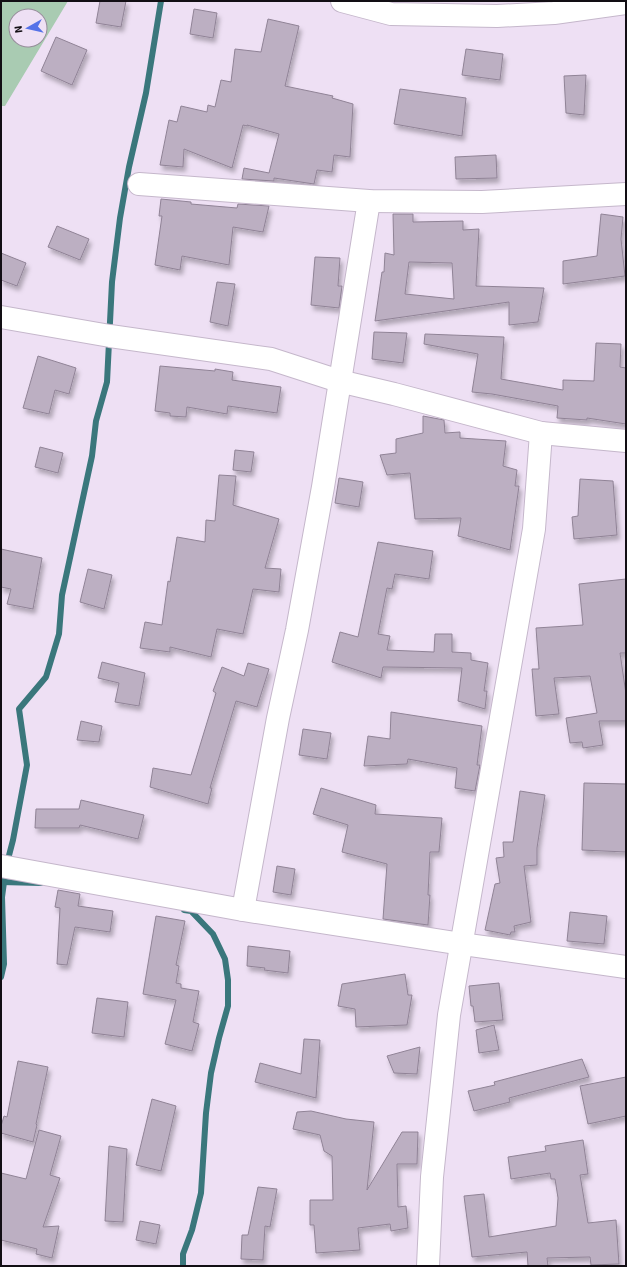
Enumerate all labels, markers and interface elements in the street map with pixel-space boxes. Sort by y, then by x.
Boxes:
north arrow [8,8,48,48]
text: N [11,25,27,34]

